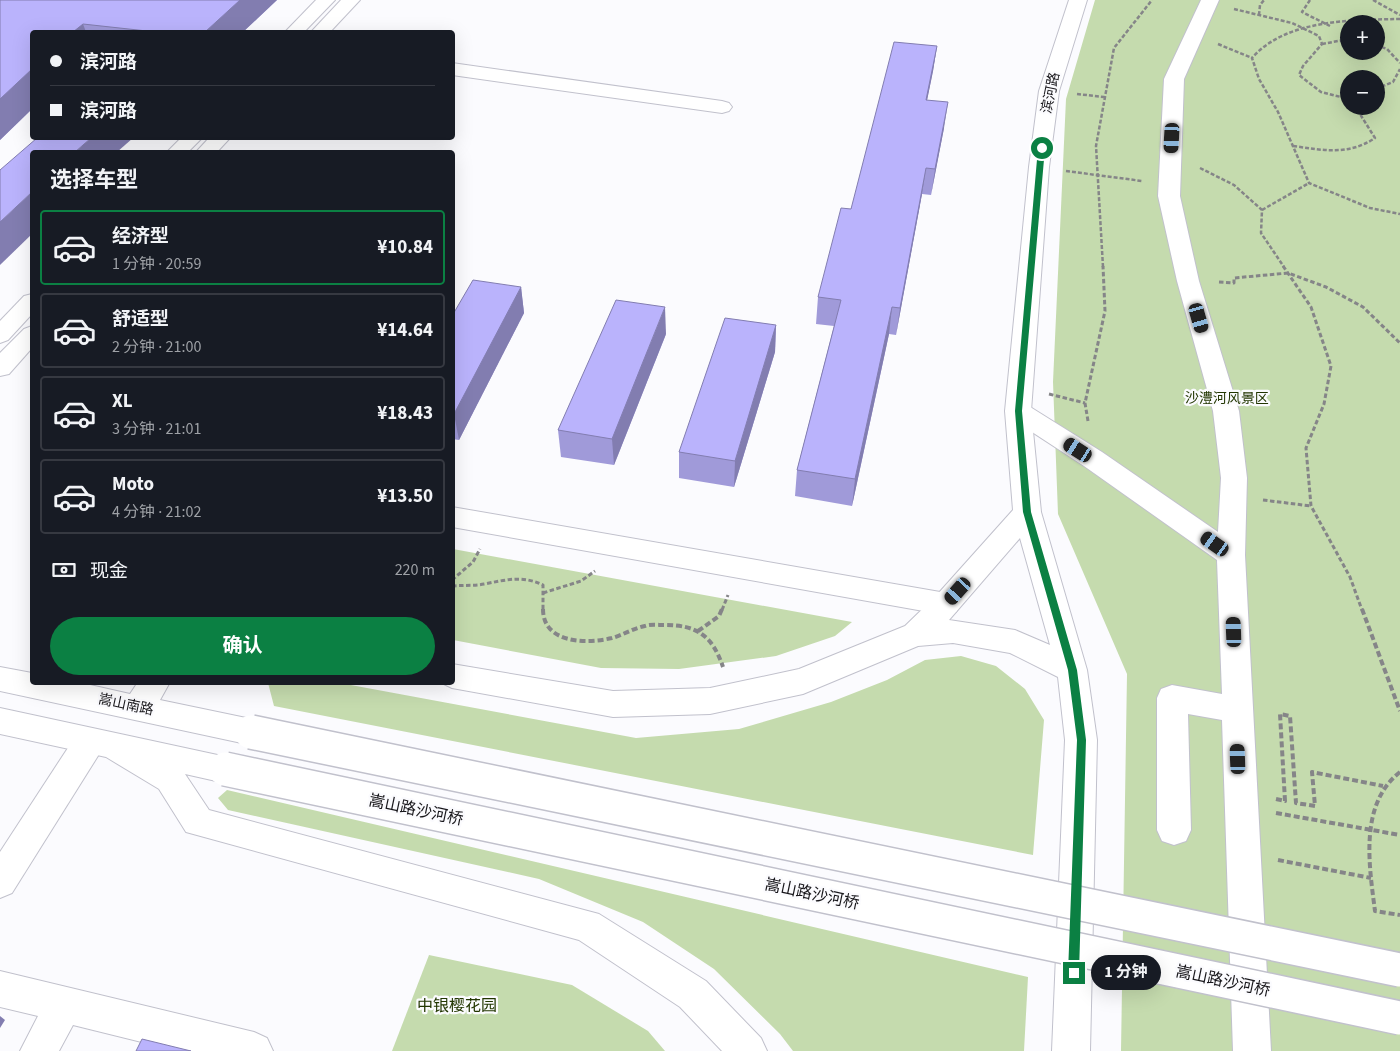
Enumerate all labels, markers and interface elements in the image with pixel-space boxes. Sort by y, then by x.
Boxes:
map controls [1340,15,1385,115]
button: + [1340,15,1385,60]
text: 滨河路 [80,49,137,76]
street label: 滨河路 [1037,70,1065,116]
button: − [1340,70,1385,115]
text: 滨河路 [80,98,137,125]
car [1163,123,1180,153]
route start [1031,137,1053,159]
text: 选择车型 [50,164,138,196]
text: 经济型 [112,223,169,250]
icon: car [52,225,97,270]
text: ¥10.84 [377,234,433,261]
text: 1 分钟 · 20:59 [112,253,201,275]
car [1187,302,1210,334]
text: 舒适型 [112,306,169,333]
icon: car [52,308,97,353]
text: ¥14.64 [377,317,433,344]
text: 2 分钟 · 21:00 [112,336,201,358]
text: XL [112,388,133,415]
park label: 沙澧河风景区 [1185,389,1269,409]
icon: car [52,391,97,436]
text: ¥18.43 [377,400,433,427]
text: 3 分钟 · 21:01 [112,418,201,440]
car [1061,436,1094,464]
text: Moto [112,471,154,498]
icon: car [52,474,97,519]
text: ¥13.50 [377,483,433,510]
text: 4 分钟 · 21:02 [112,501,201,523]
car [1198,529,1231,559]
icon: cash [50,556,78,584]
text: 现金 [90,558,128,585]
text: 220 m [395,559,435,581]
car [942,575,973,607]
button: 确认 [50,617,435,675]
car [1225,617,1242,647]
street label: 嵩山南路 [97,689,155,721]
car [1229,744,1246,774]
street label: 嵩山路沙河桥 [367,789,465,831]
street label: 嵩山路沙河桥 [763,873,861,915]
callout: 1 分钟 [1092,956,1162,990]
street label: 嵩山路沙河桥 [1174,960,1272,1002]
text: 1 分钟 [1104,961,1148,983]
route end [1063,962,1085,984]
park label: 中银樱花园 [417,995,497,1017]

